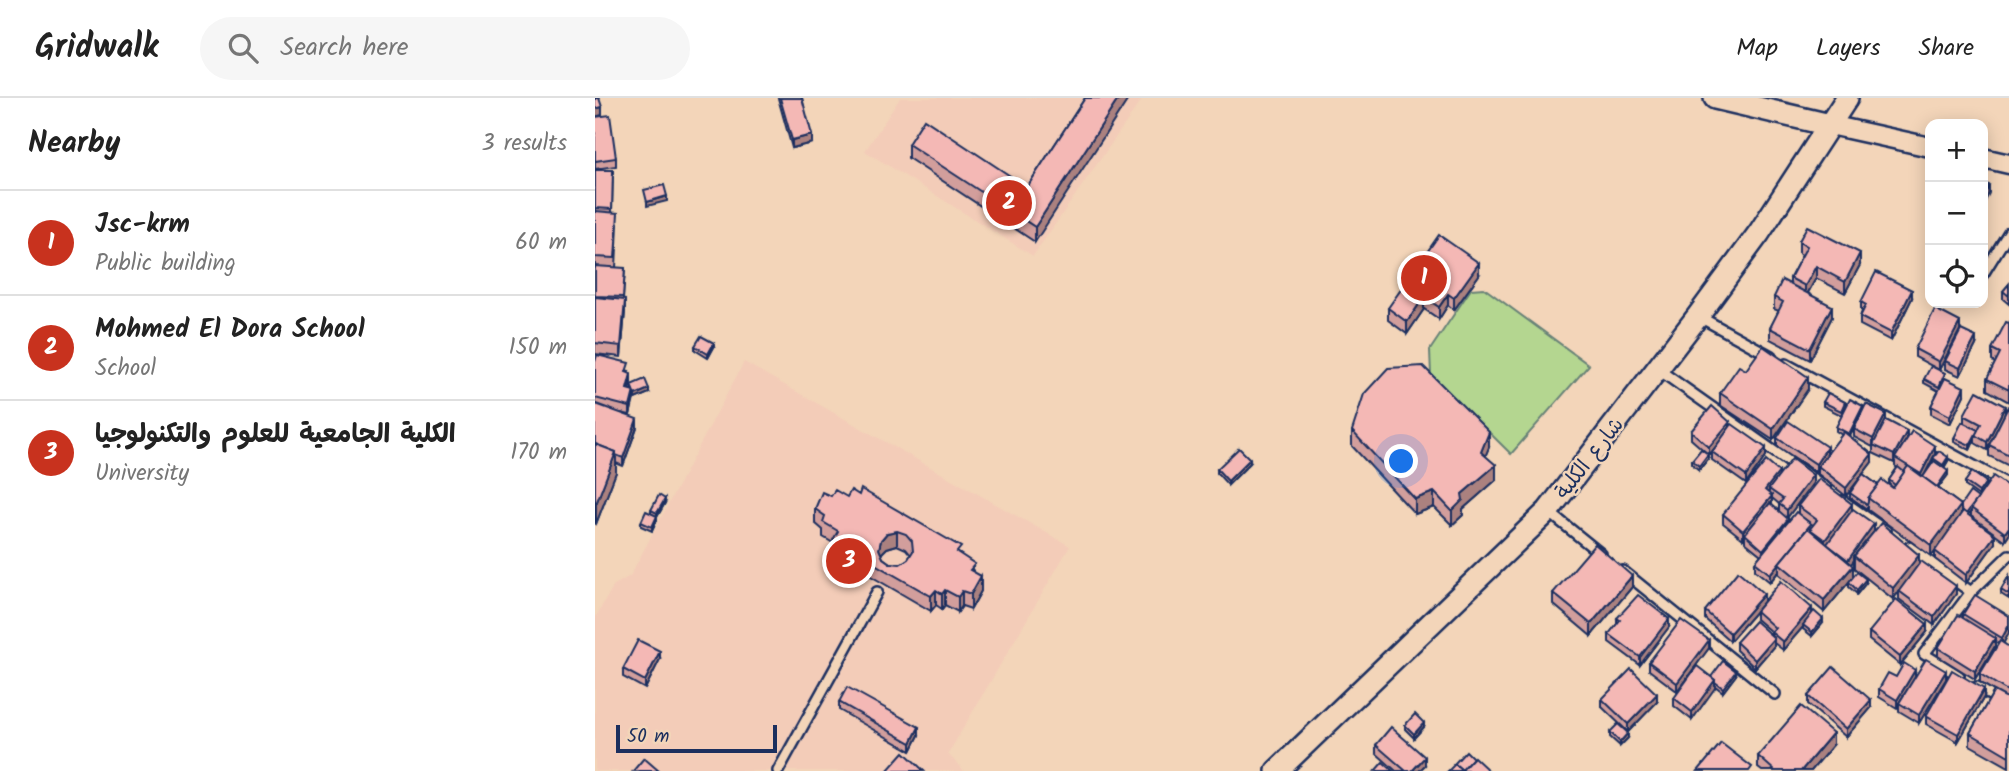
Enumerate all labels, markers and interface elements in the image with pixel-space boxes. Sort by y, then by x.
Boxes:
search box [200,17,690,80]
text: Gridwalk [35,22,158,75]
text: Search here [280,27,409,69]
icon: search [224,29,262,67]
text: Map [1736,29,1778,68]
text: Layers [1816,29,1880,68]
text: Share [1918,29,1974,68]
map controls [1925,119,1988,308]
button: + [1925,119,1988,182]
text: Nearby [28,120,120,168]
text: 3 results [481,126,567,162]
pin: 2 [986,177,1032,229]
button: − [1925,182,1988,245]
text: Jsc-krm [95,204,190,246]
text: 1 [48,225,54,261]
text: 60 m [515,225,567,261]
button: locate [1925,245,1988,308]
text: Public building [95,246,236,282]
pin: 1 [1401,252,1447,304]
text: Mohmed El Dora School [95,309,365,351]
text: 2 [44,330,58,366]
text: 150 m [508,330,567,366]
text: School [95,351,156,387]
street label: شارع الكلية [1547,411,1633,507]
text: الكلية الجامعية للعلوم والتكنولوجيا [95,414,456,456]
text: 3 [45,435,57,471]
text: 170 m [510,435,567,471]
your location [1384,444,1418,478]
text: University [95,456,189,492]
pin: 3 [826,535,872,587]
scale bar [616,722,777,754]
text: 50 m [627,722,669,752]

